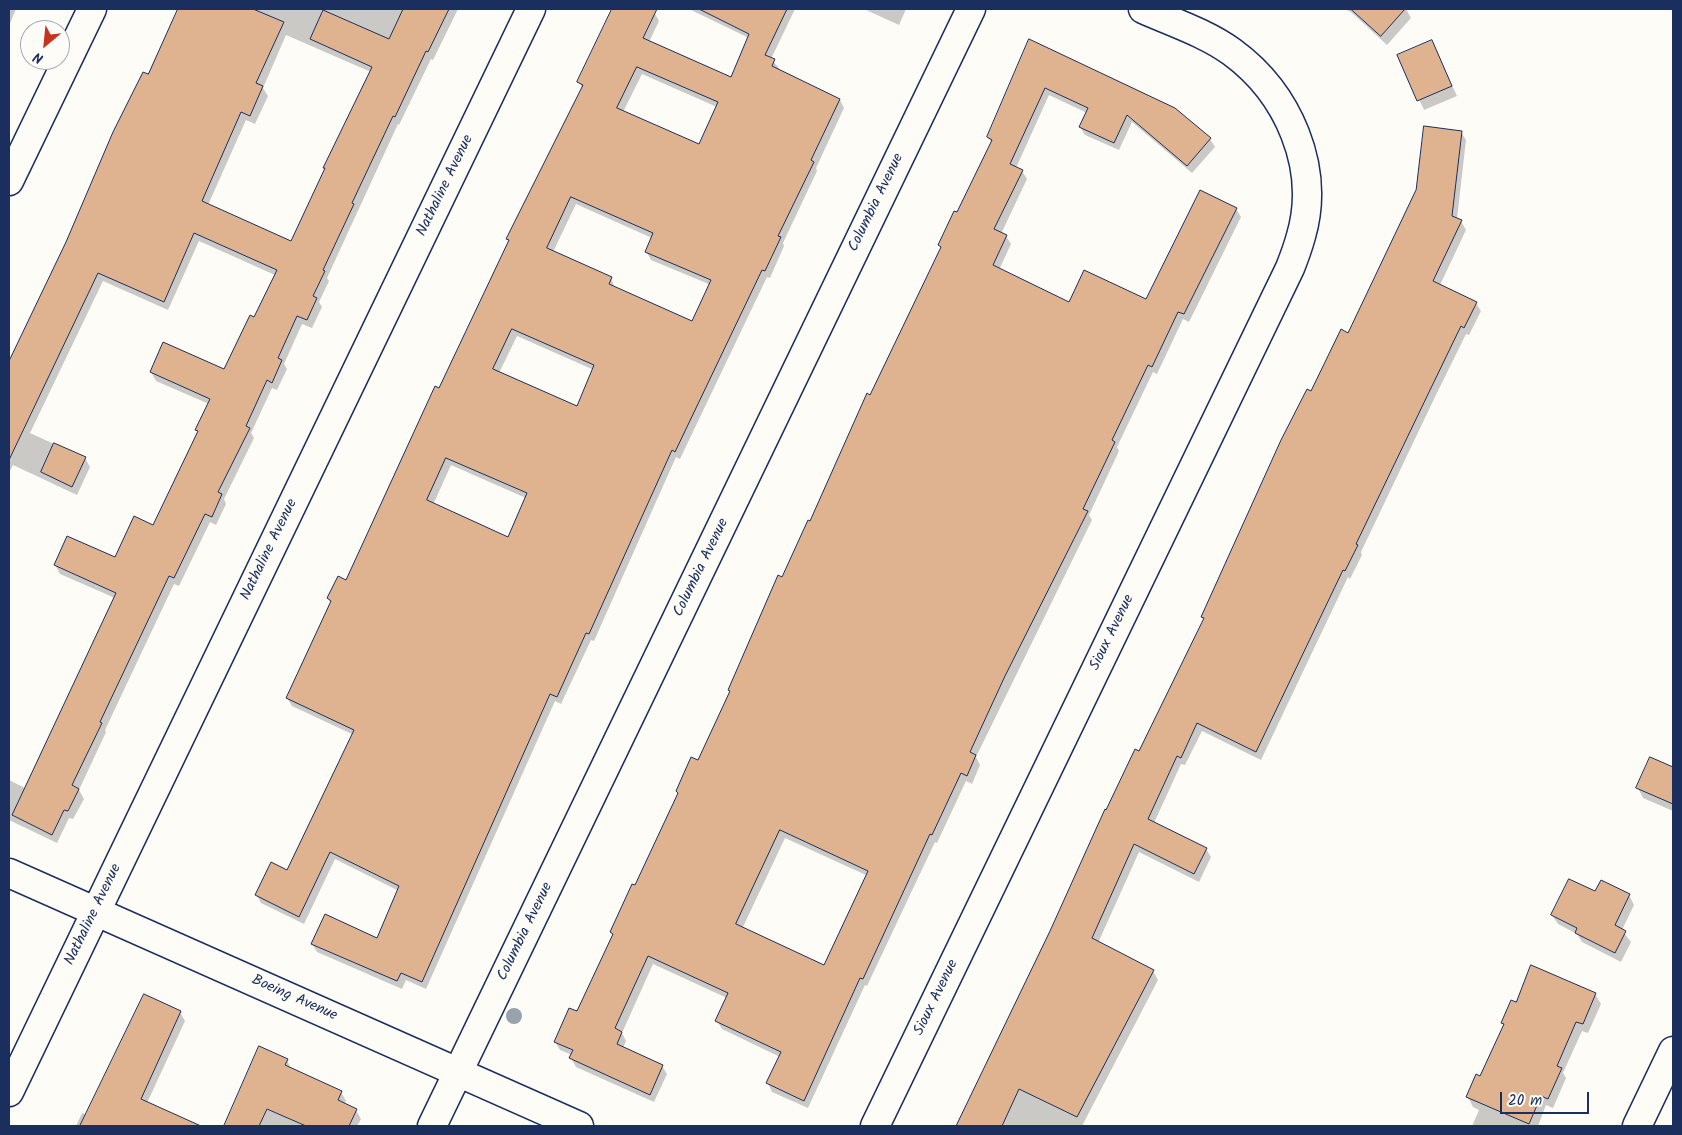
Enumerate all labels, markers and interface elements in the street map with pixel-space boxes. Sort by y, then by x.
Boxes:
north arrow [20,20,70,70]
text: N [29,46,47,69]
street label: Nathaline Avenue [414,133,478,239]
street label: Columbia Avenue [845,151,909,255]
street label: Nathaline Avenue [238,497,302,603]
street label: Columbia Avenue [670,516,734,620]
street label: Sioux Avenue [1087,592,1139,674]
street label: Nathaline Avenue [62,862,126,968]
street label: Columbia Avenue [494,880,558,984]
street label: Sioux Avenue [911,957,963,1039]
street label: Boeing Avenue [248,972,340,1026]
scale bar [1502,1082,1591,1114]
text: 20 m [1508,1089,1542,1113]

